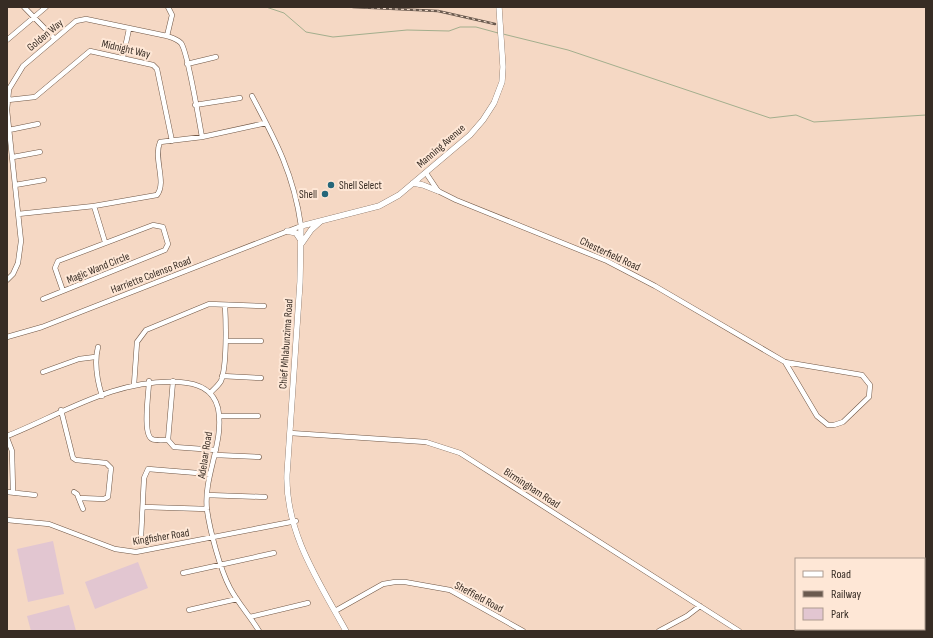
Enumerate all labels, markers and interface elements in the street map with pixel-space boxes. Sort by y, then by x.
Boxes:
street label: Golden Way [24,16,66,54]
street label: Midnight Way [100,37,152,61]
street label: Manning Avenue [414,121,468,171]
place label: Shell Select [339,179,383,192]
marker: Shell Select [326,180,336,190]
place label: Shell [299,188,317,201]
marker: Shell [320,189,330,199]
street label: Chesterfield Road [578,234,643,274]
street label: Magic Wand Circle [65,249,131,287]
street label: Harriette Colenso Road [109,254,193,296]
street label: Chief Mhlabunzima Road [276,298,296,389]
street label: Adelaar Road [195,430,215,480]
street label: Birmingham Road [501,465,563,511]
street label: Kingfisher Road [132,526,191,548]
legend [795,558,925,630]
text: Road [831,567,851,582]
street label: Sheffield Road [452,579,506,615]
text: Railway [831,587,862,602]
text: Park [831,607,849,622]

